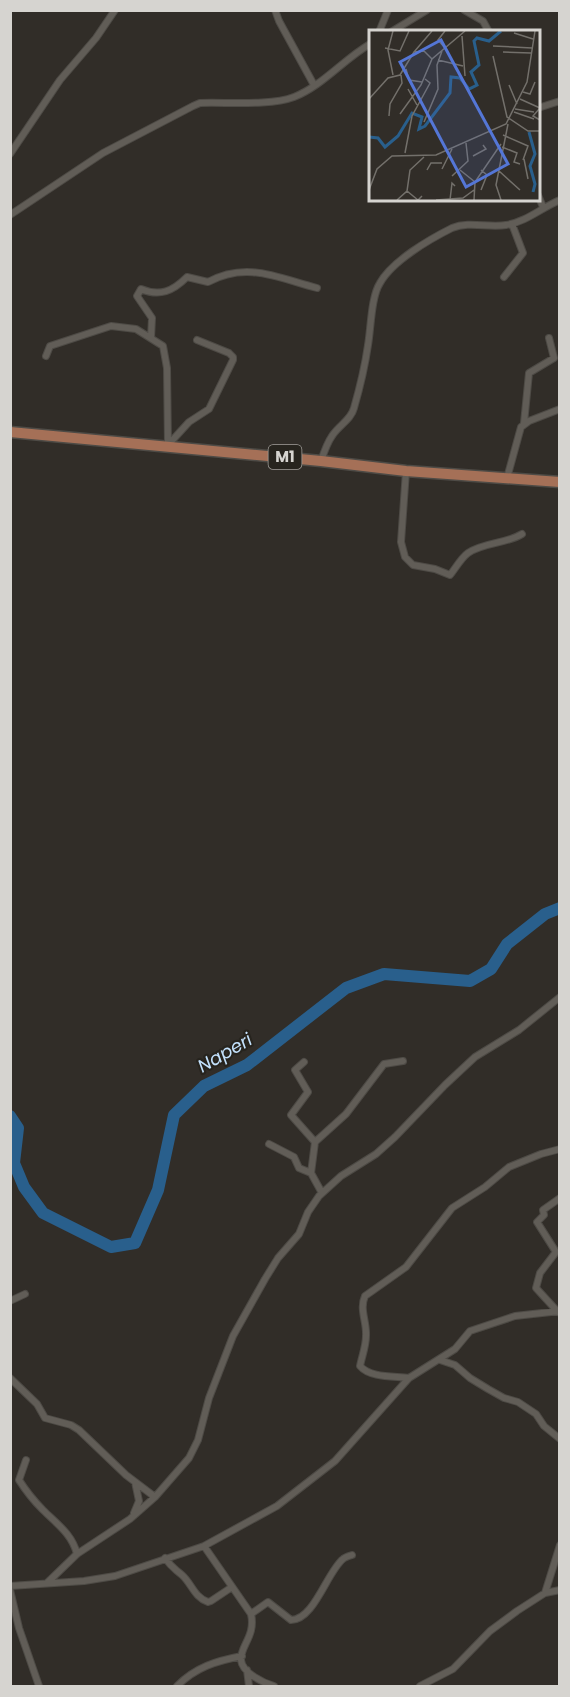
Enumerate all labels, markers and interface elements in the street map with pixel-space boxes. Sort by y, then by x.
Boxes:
inset map [369,30,540,201]
road number: M1 [268,445,302,469]
water label: Naperi [193,1027,257,1078]

